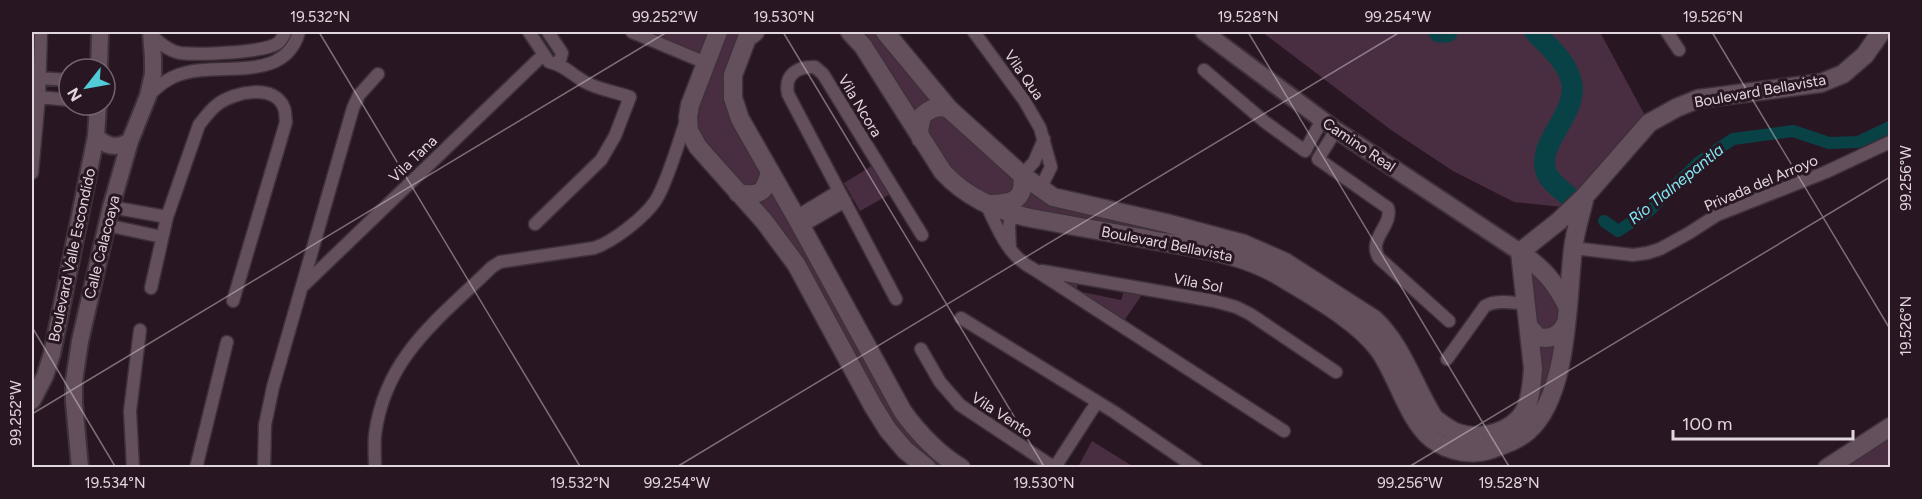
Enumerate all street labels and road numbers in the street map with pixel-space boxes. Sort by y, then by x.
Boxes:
street label: Vila Qua [1000,47,1048,103]
street label: Vila Ncora [834,71,886,141]
street label: Boulevard Bellavista [1693,71,1827,111]
street label: Camino Real [1319,114,1399,176]
street label: Vila Tana [385,132,441,186]
street label: Privada del Arroyo [1701,151,1821,215]
street label: Boulevard Valle Escondido [45,166,99,343]
street label: Calle Calacoaya [80,193,124,301]
street label: Boulevard Bellavista [1100,222,1234,266]
street label: Vila Sol [1172,269,1224,297]
street label: Vila Vento [968,389,1036,442]

